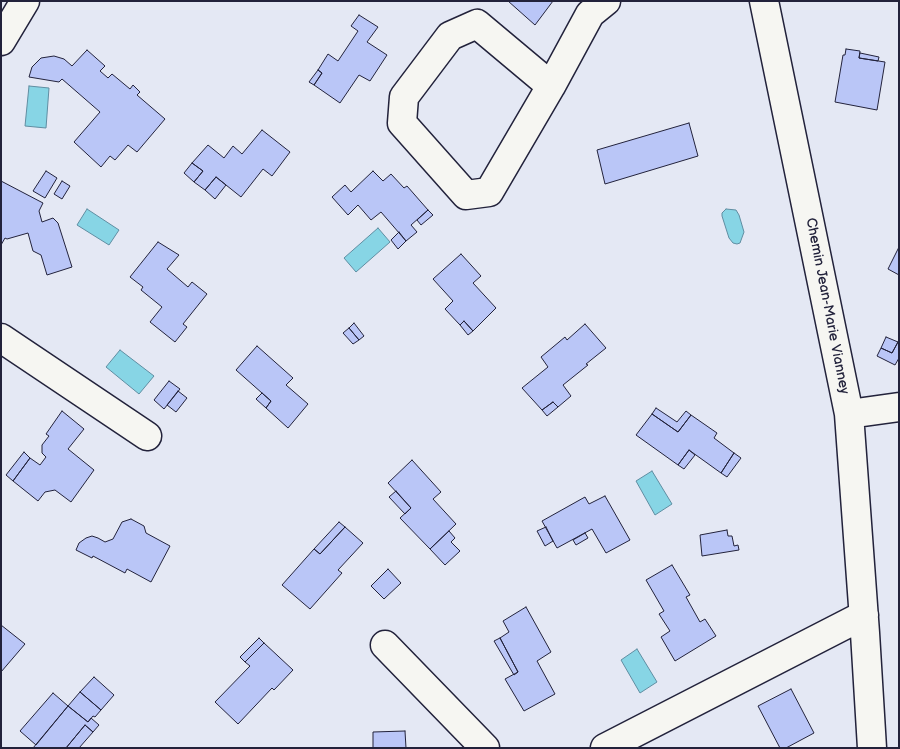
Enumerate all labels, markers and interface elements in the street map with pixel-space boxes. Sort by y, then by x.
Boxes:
street label: Chemin Jean-Marie Vianney [802,216,852,396]

